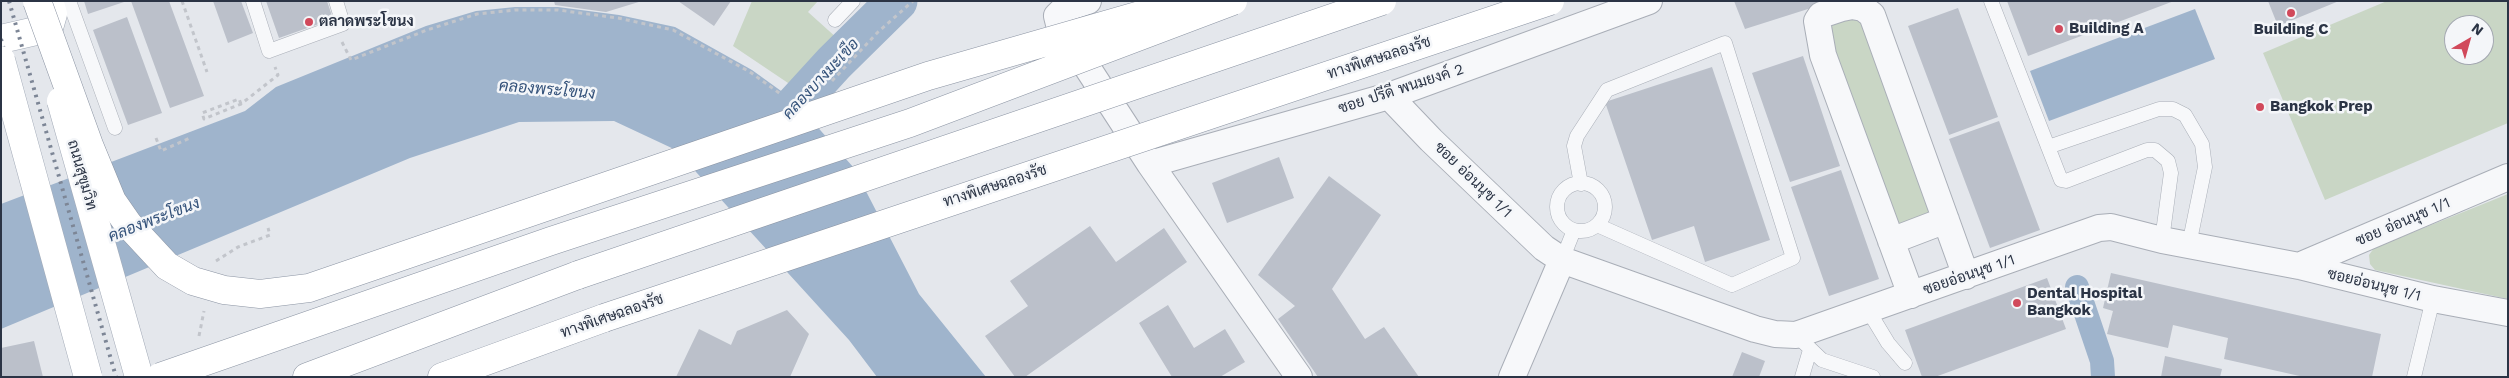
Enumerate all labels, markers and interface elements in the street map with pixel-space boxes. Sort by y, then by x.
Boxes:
marker: Building C [2285,7,2297,19]
place label: ตลาดพระโขนง [319,13,414,31]
north arrow [2444,15,2494,65]
marker: ตลาดพระโขนง [303,16,315,28]
text: N [2469,19,2487,38]
place label: Building A [2069,20,2144,38]
place label: Building C [2254,21,2328,39]
marker: Building A [2053,23,2065,35]
street label: ทางพิเศษฉลองรัช [1325,33,1433,83]
water label: คลองบางมะเขือ [779,35,863,123]
street label: ซอย ปรีดี พนมยงค์ 2 [1336,60,1466,118]
water label: คลองพระโขนง [498,76,596,104]
place label: Bangkok Prep [2270,98,2373,116]
marker: Bangkok Prep [2254,101,2266,113]
street label: ถนนสุขุมวิท [63,138,101,212]
street label: ซอย อ่อนนุช 1/1 [1430,138,1516,222]
street label: ทางพิเศษฉลองรัช [941,161,1049,211]
water label: คลองพระโขนง [106,194,202,246]
street label: ซอย อ่อนนุช 1/1 [2353,194,2453,250]
street label: ซอยอ่อนนุช 1/1 [1921,251,2017,299]
street label: ซอยอ่อนนุช 1/1 [2325,265,2423,305]
place label: Dental Hospital Bangkok [2027,285,2142,320]
street label: ทางพิเศษฉลองรัช [558,290,666,342]
marker: Dental Hospital Bangkok [2011,297,2023,309]

